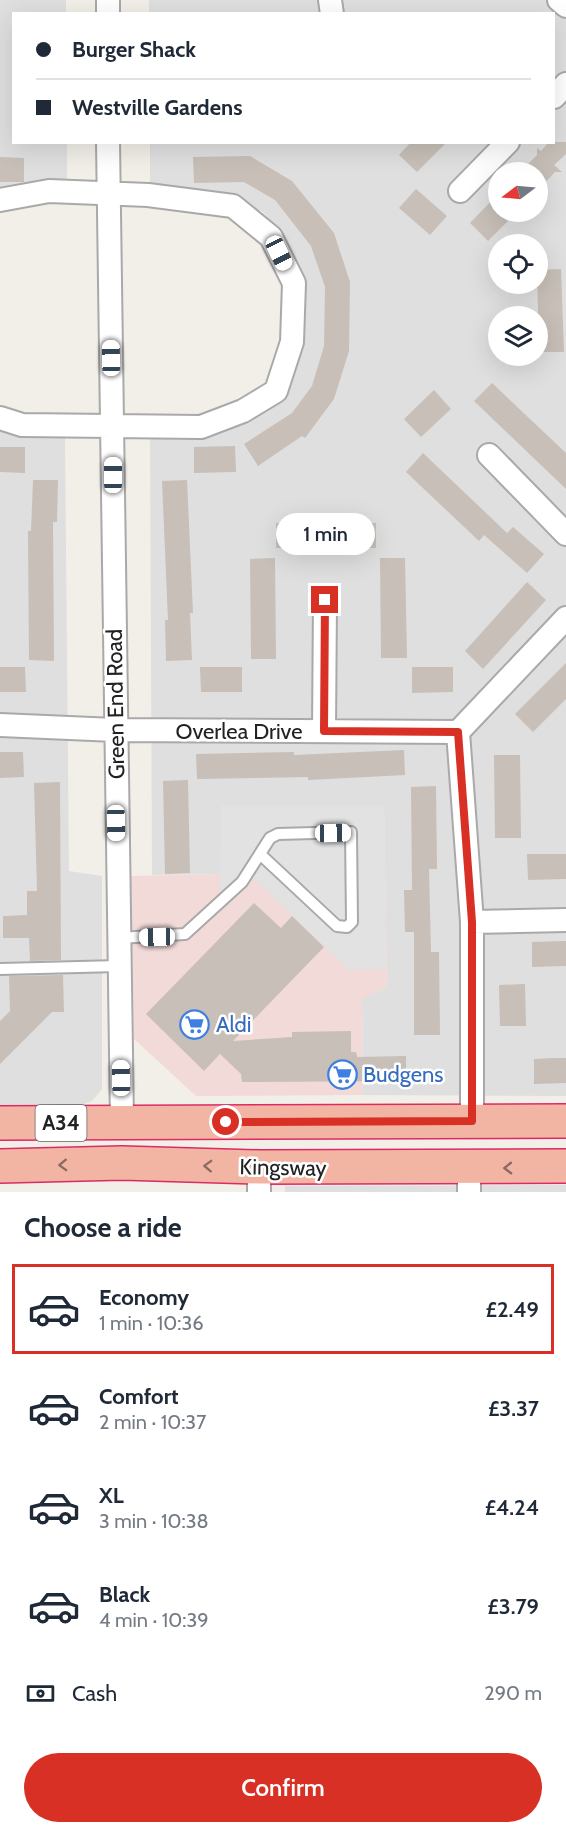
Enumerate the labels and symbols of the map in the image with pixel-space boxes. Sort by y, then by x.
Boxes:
north arrow [488,162,548,222]
car [263,233,295,273]
car [102,340,120,376]
car [104,457,122,493]
callout: 1 min [276,513,374,555]
route end [311,586,338,613]
street label: Green End Road [101,629,130,779]
street label: Overlea Drive [176,718,302,745]
car [107,805,125,841]
car [315,824,351,842]
car [139,928,175,946]
supermarket icon: Aldi [179,1008,211,1040]
place label: Aldi [216,1011,251,1038]
supermarket icon: Budgens [326,1058,358,1090]
car [112,1060,130,1096]
place label: Budgens [363,1061,443,1088]
road number: A34 [36,1105,86,1141]
route start [212,1108,239,1135]
street label: Kingsway [239,1153,327,1182]
one-way arrow [59,1158,68,1171]
one-way arrow [203,1160,212,1172]
one-way arrow [503,1161,512,1174]

